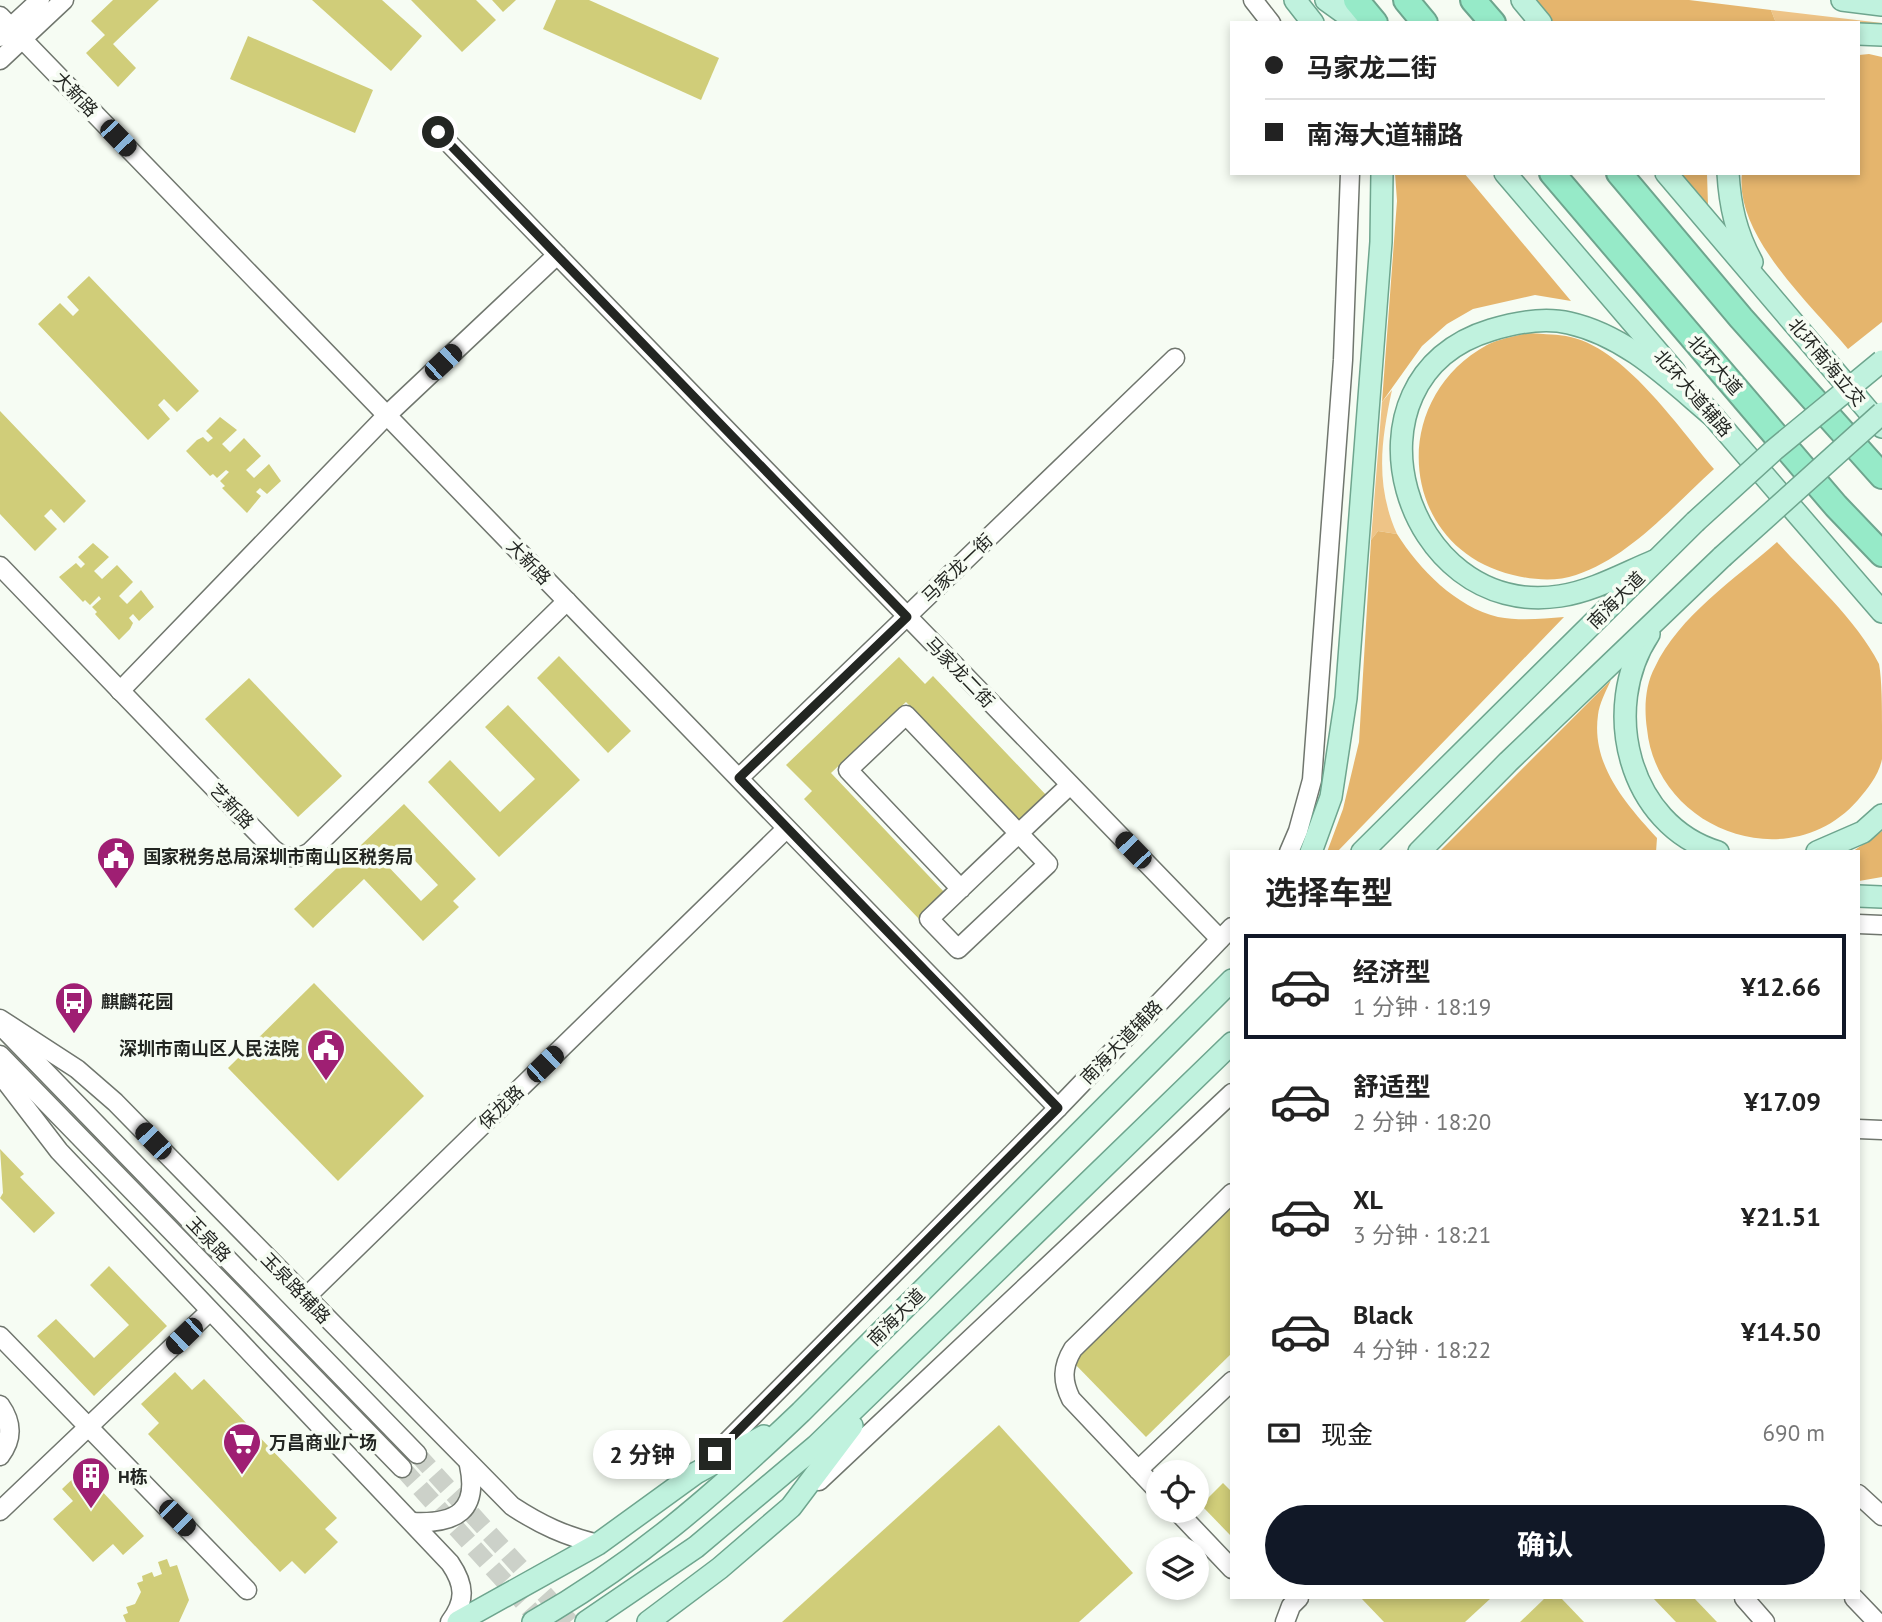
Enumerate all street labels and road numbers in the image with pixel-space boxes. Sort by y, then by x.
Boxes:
street label: 大新路 [49,67,103,121]
street label: 北环南海立交 [1783,313,1871,411]
street label: 北环大道 [1683,330,1747,400]
street label: 北环大道辅路 [1649,345,1737,441]
street label: 马家龙一街 [917,528,997,608]
street label: 大新路 [502,535,556,589]
street label: 南海大道 [1582,566,1650,634]
street label: 马家龙二街 [920,632,1000,712]
street label: 艺新路 [205,779,259,833]
street label: 南海大道辅路 [1075,995,1167,1089]
street label: 保龙路 [474,1080,528,1134]
street label: 玉泉路 [182,1212,236,1266]
street label: 玉泉路辅路 [256,1248,336,1328]
street label: 南海大道 [862,1283,930,1351]

